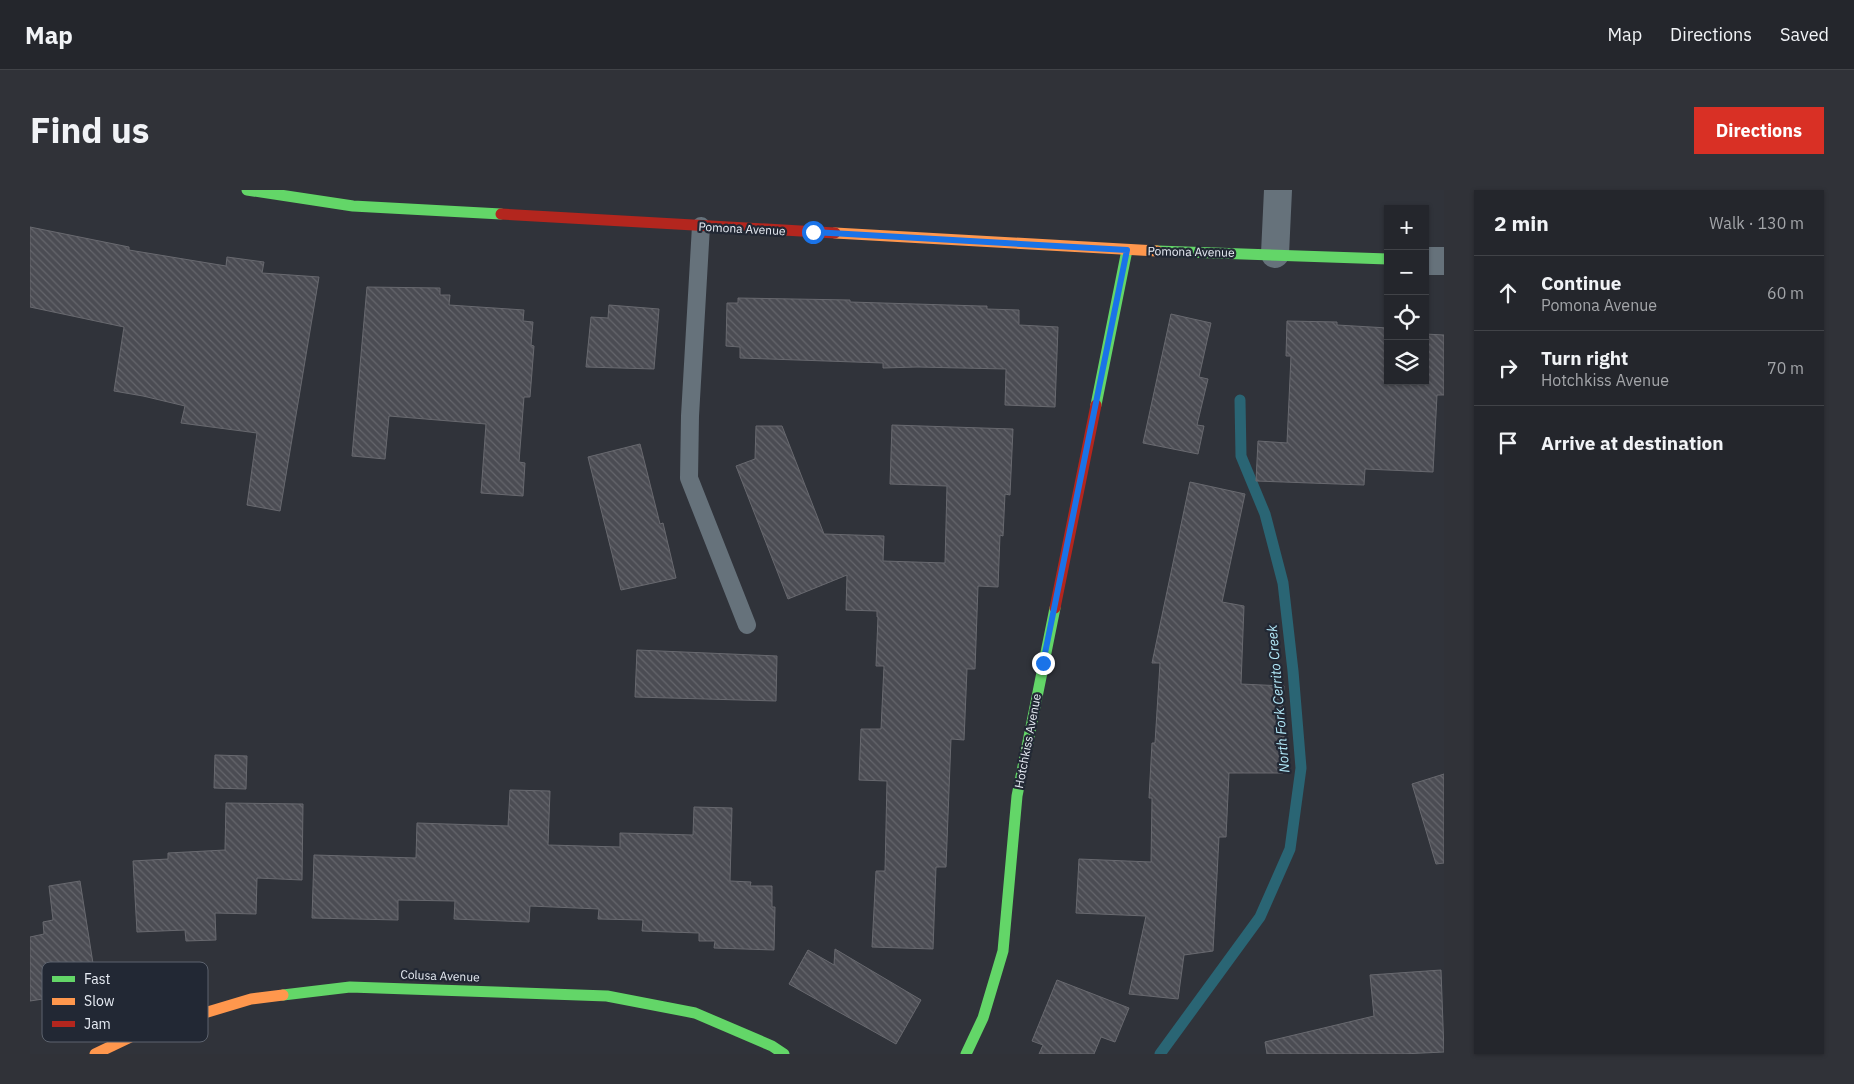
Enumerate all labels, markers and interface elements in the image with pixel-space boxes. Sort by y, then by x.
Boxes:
text: Map [25,19,73,51]
text: Map [1607,23,1642,46]
text: Directions [1670,23,1752,46]
text: Saved [1780,23,1829,46]
text: Find us [30,107,149,153]
button: Directions [1694,107,1824,154]
map controls [1384,205,1429,385]
button: + [1384,205,1429,250]
text: 2 min [1494,209,1549,237]
text: Walk · 130 m [1709,213,1804,233]
street label: Pomona Avenue [698,219,786,238]
route start [802,221,825,244]
street label: Pomona Avenue [1147,243,1235,260]
button: − [1384,250,1429,295]
text: Continue [1541,271,1621,295]
icon: ahead [1494,279,1522,307]
text: 60 m [1767,283,1804,303]
button: locate [1384,295,1429,340]
text: Pomona Avenue [1541,295,1657,315]
button: layers [1384,340,1429,385]
text: Turn right [1541,346,1628,370]
icon: right [1494,354,1522,382]
text: 70 m [1767,358,1804,378]
text: Hotchkiss Avenue [1541,370,1669,390]
icon: arrive [1494,429,1522,457]
text: Arrive at destination [1541,431,1724,455]
water label: North Fork Cerrito Creek [1262,623,1293,774]
route end [1032,652,1055,675]
street label: Hotchkiss Avenue [1011,692,1044,789]
legend [42,962,208,1042]
street label: Colusa Avenue [400,967,480,984]
text: Fast [84,970,110,988]
text: Slow [84,992,115,1010]
text: Jam [84,1015,111,1033]

